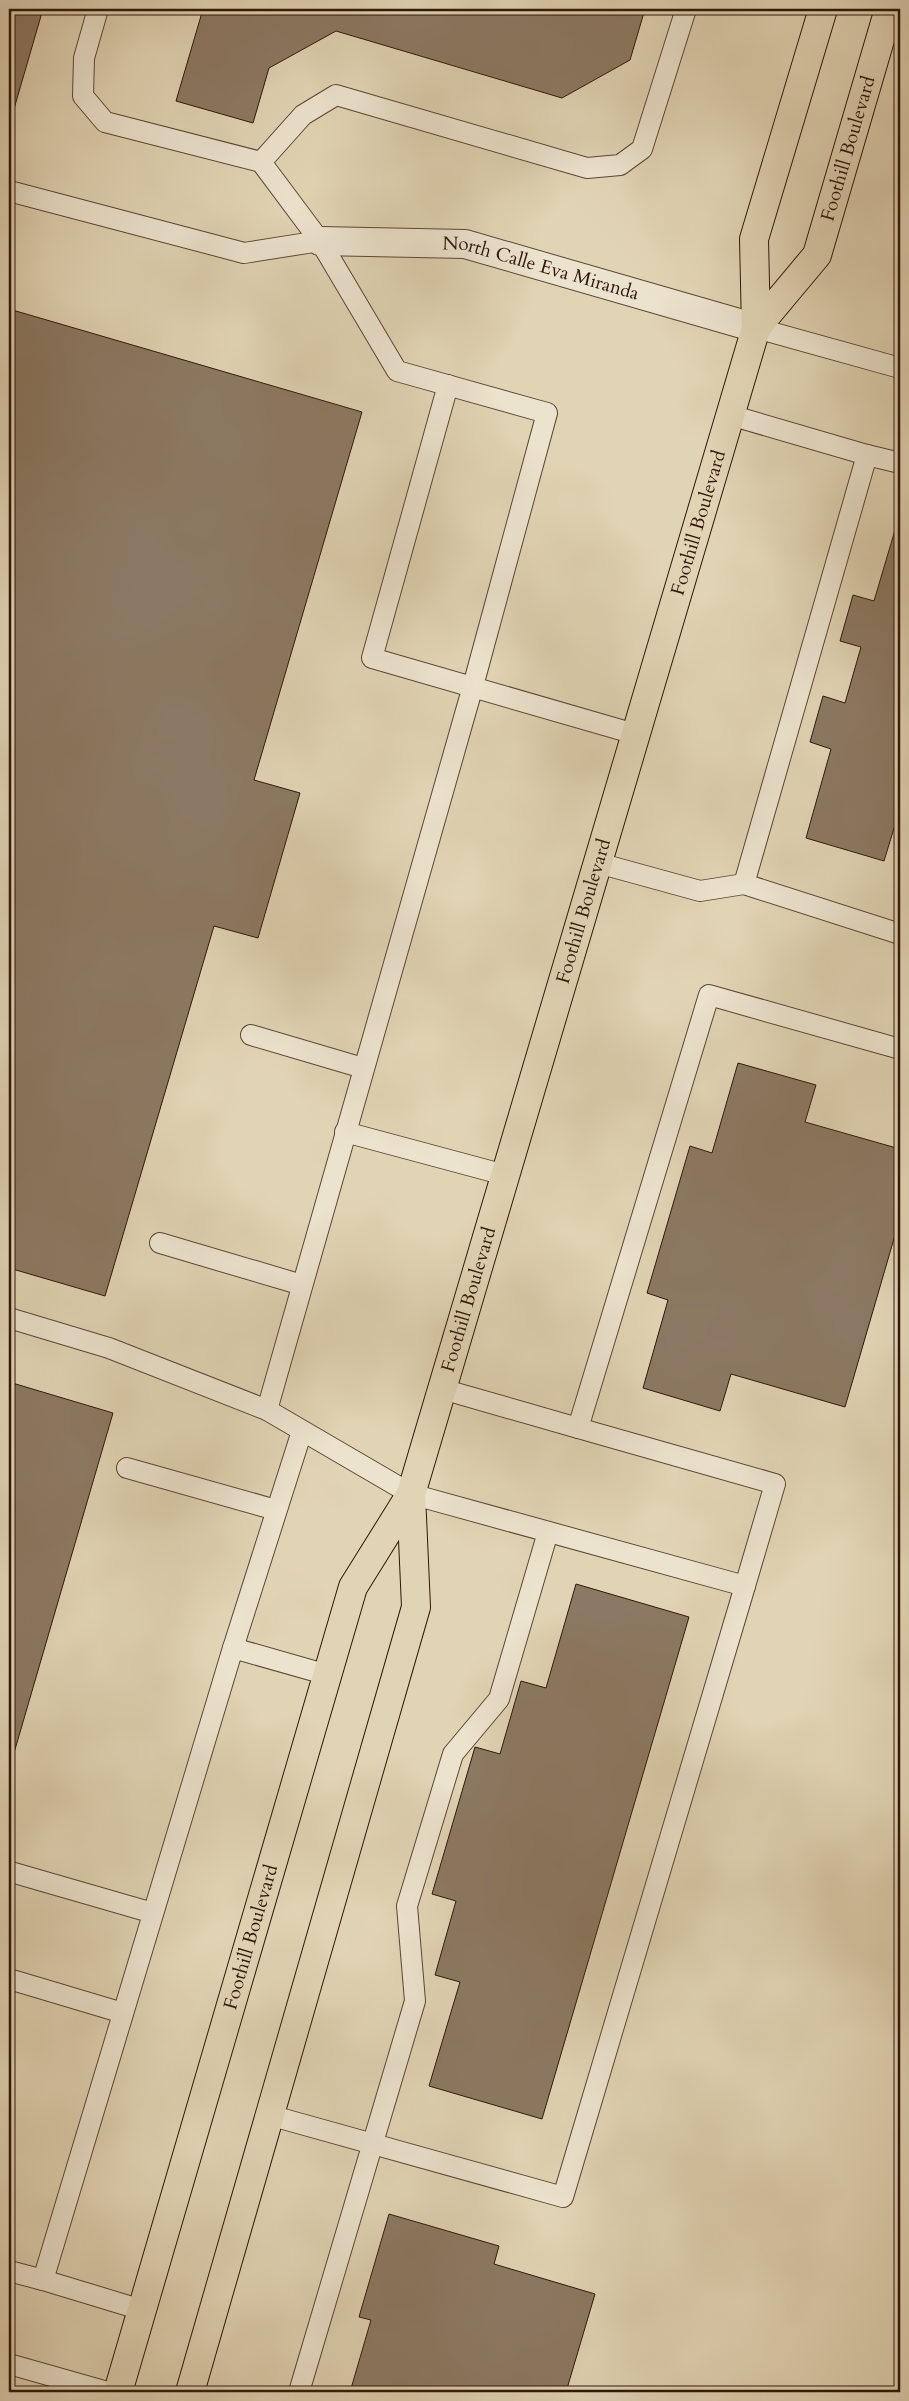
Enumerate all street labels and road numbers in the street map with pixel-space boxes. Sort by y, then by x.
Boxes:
street label: Foothill Boulevard [815,73,882,224]
street label: North Calle Eva Miranda [442,231,642,307]
street label: Foothill Boulevard [665,447,732,598]
street label: Foothill Boulevard [550,836,617,987]
street label: Foothill Boulevard [435,1224,502,1375]
street label: Foothill Boulevard [217,1861,284,2013]

